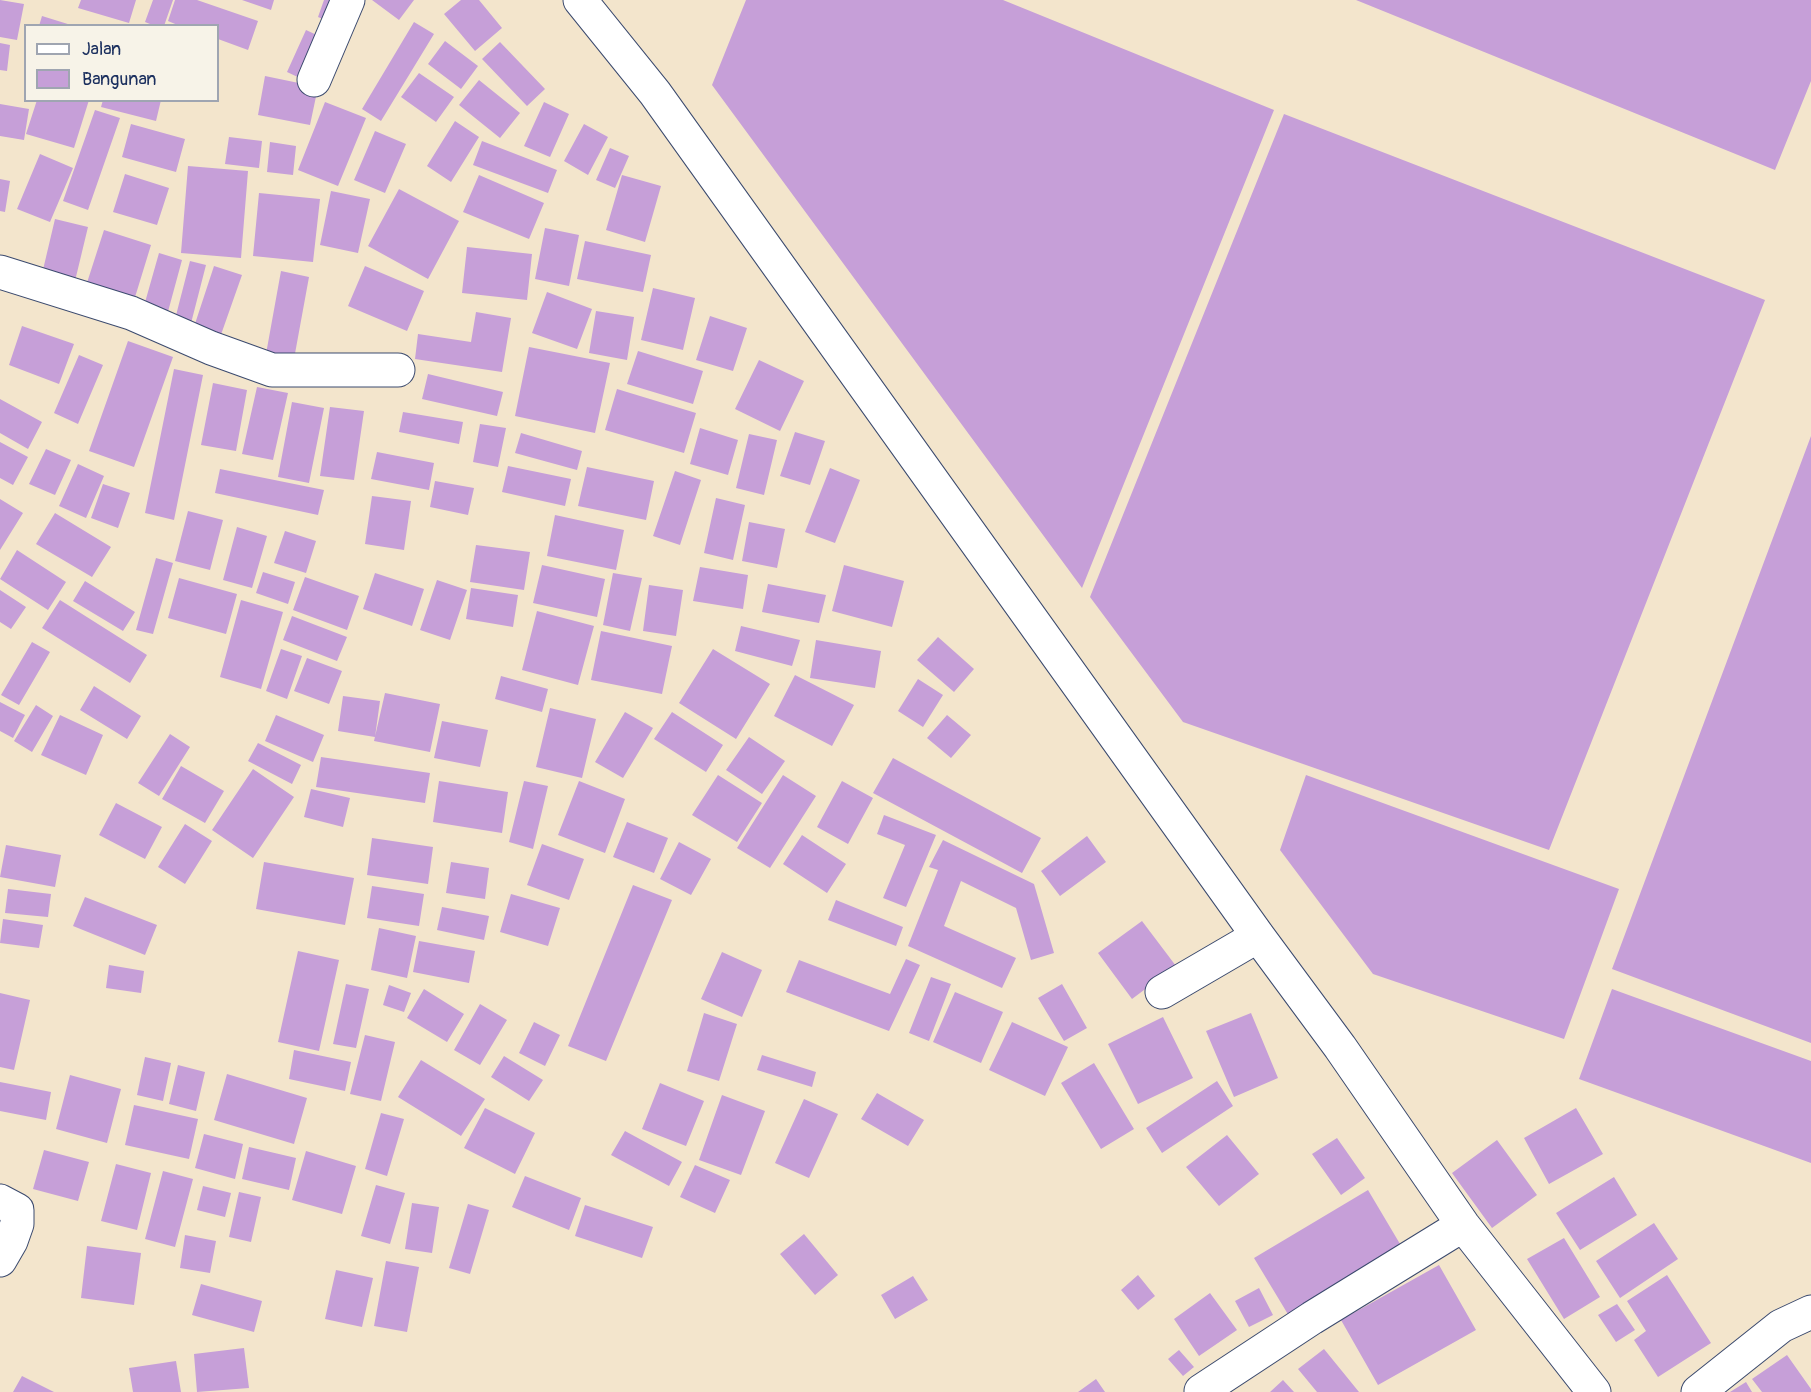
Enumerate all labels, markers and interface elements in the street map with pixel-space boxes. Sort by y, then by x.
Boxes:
legend [24,24,219,102]
text: Jalan [82,38,121,61]
text: Bangunan [82,68,157,91]

